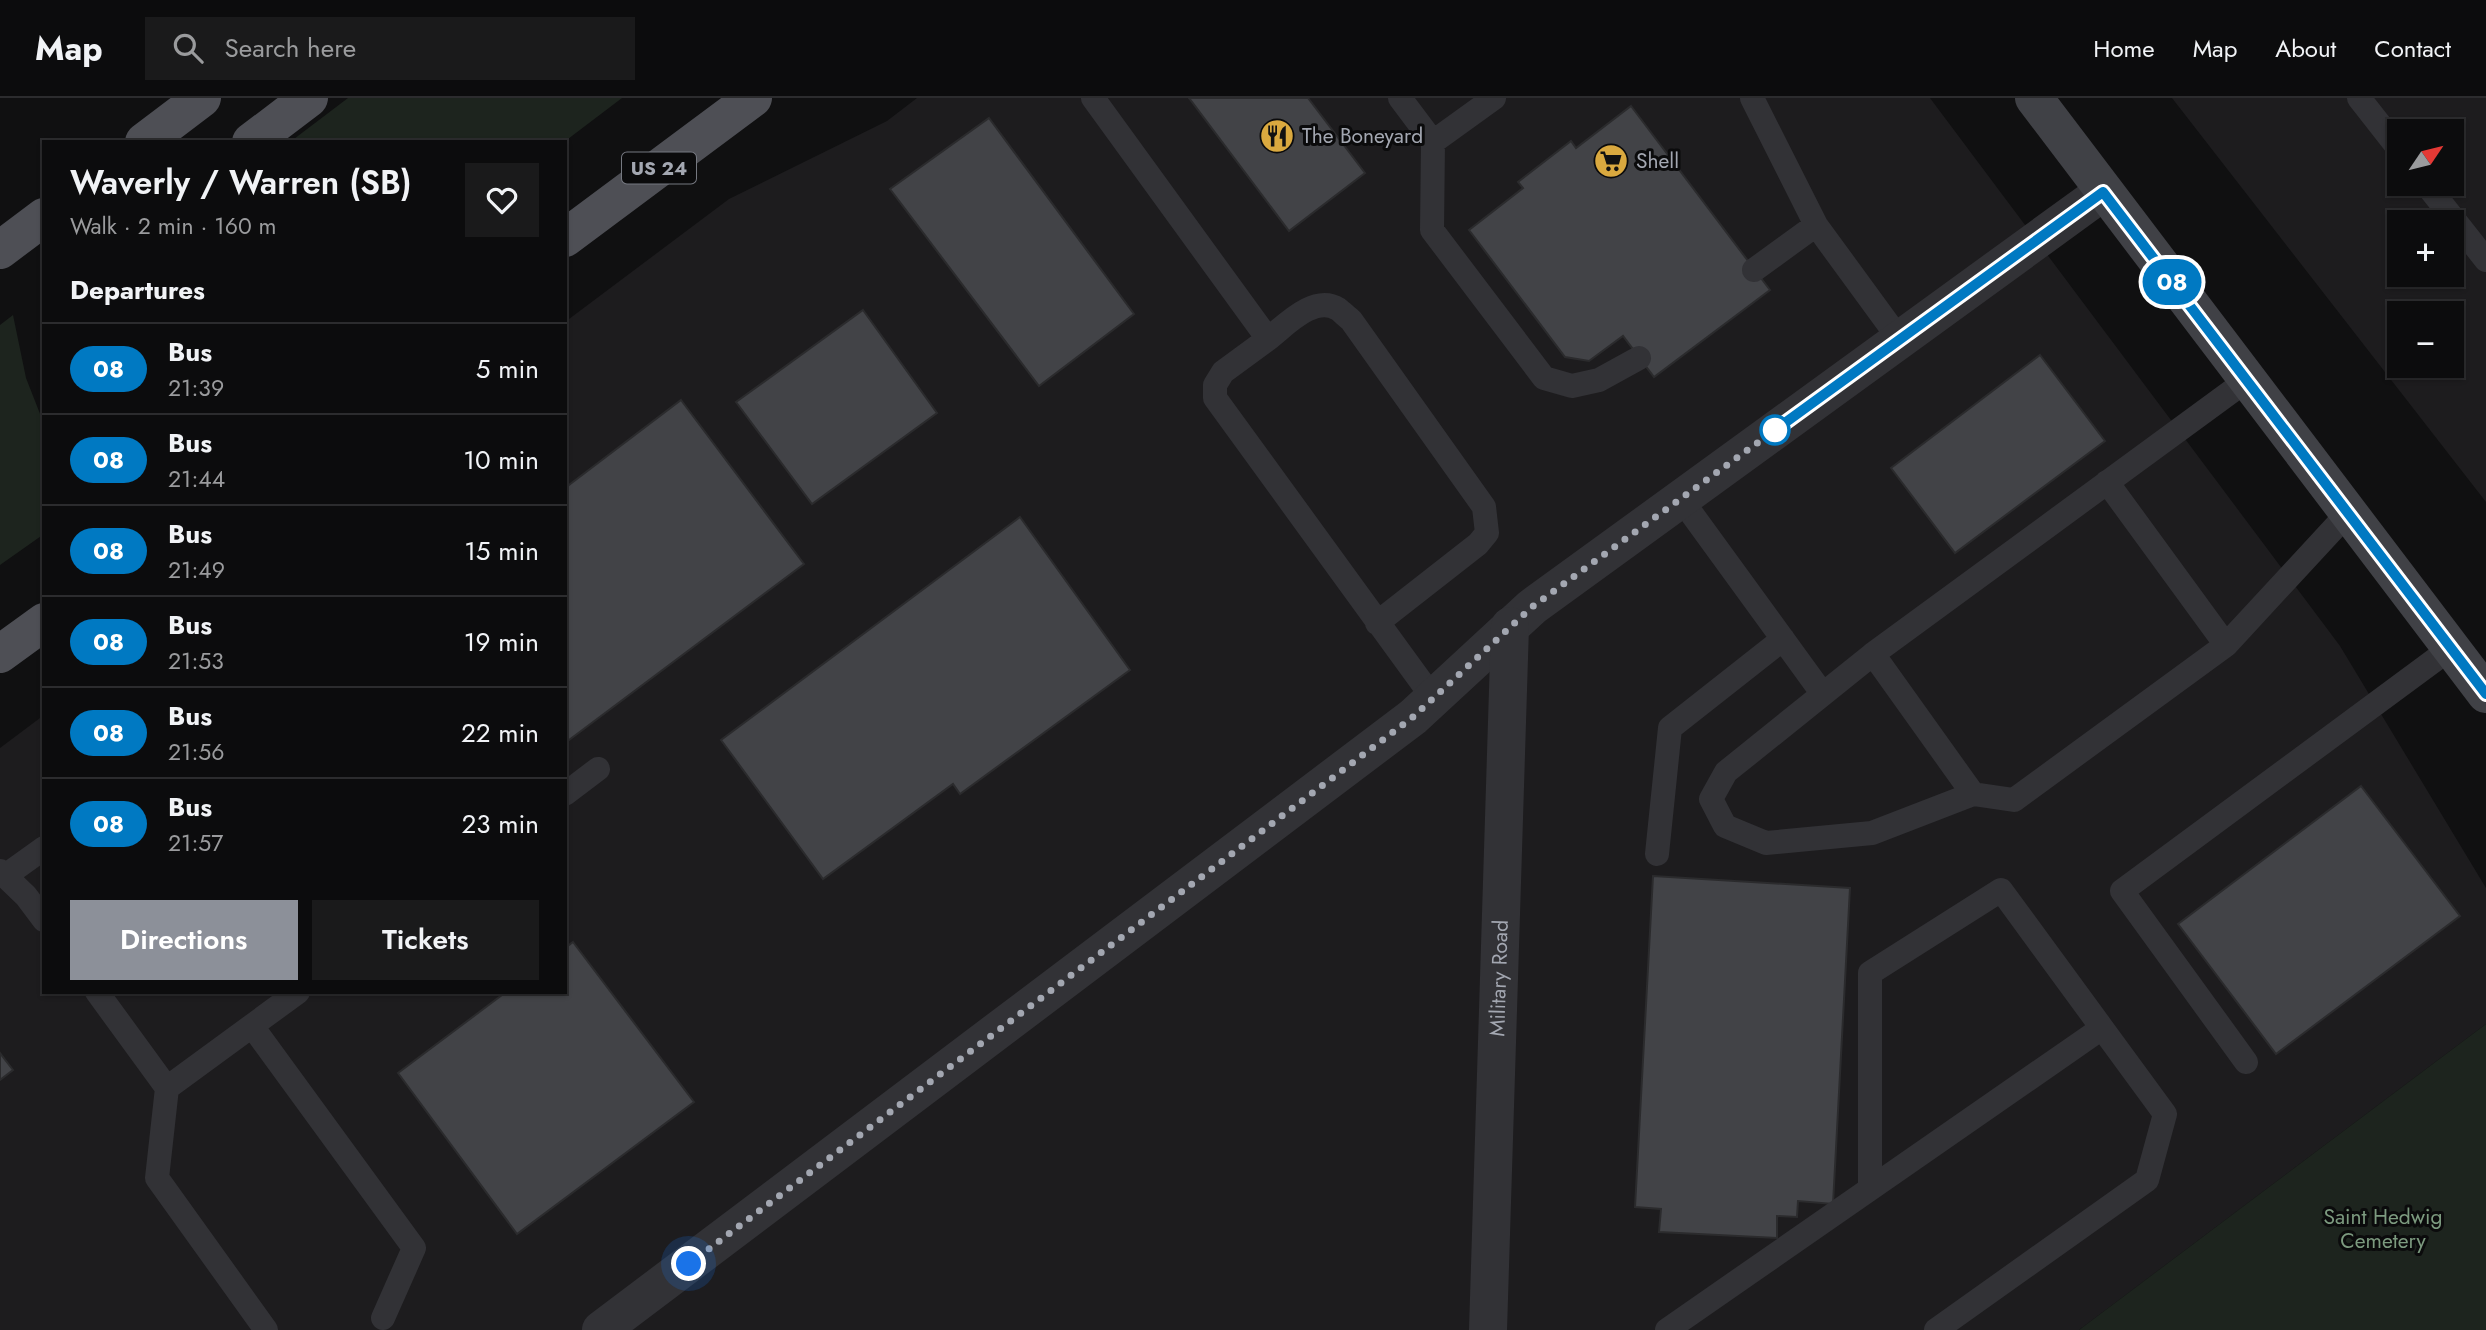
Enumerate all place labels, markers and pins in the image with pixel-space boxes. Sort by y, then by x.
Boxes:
restaurant icon: The Boneyard [1258,117,1296,155]
place label: The Boneyard [1302,121,1423,151]
supermarket icon: Shell [1592,142,1630,180]
place label: Shell [1636,146,1679,176]
unlabelled marker [1760,415,1790,445]

